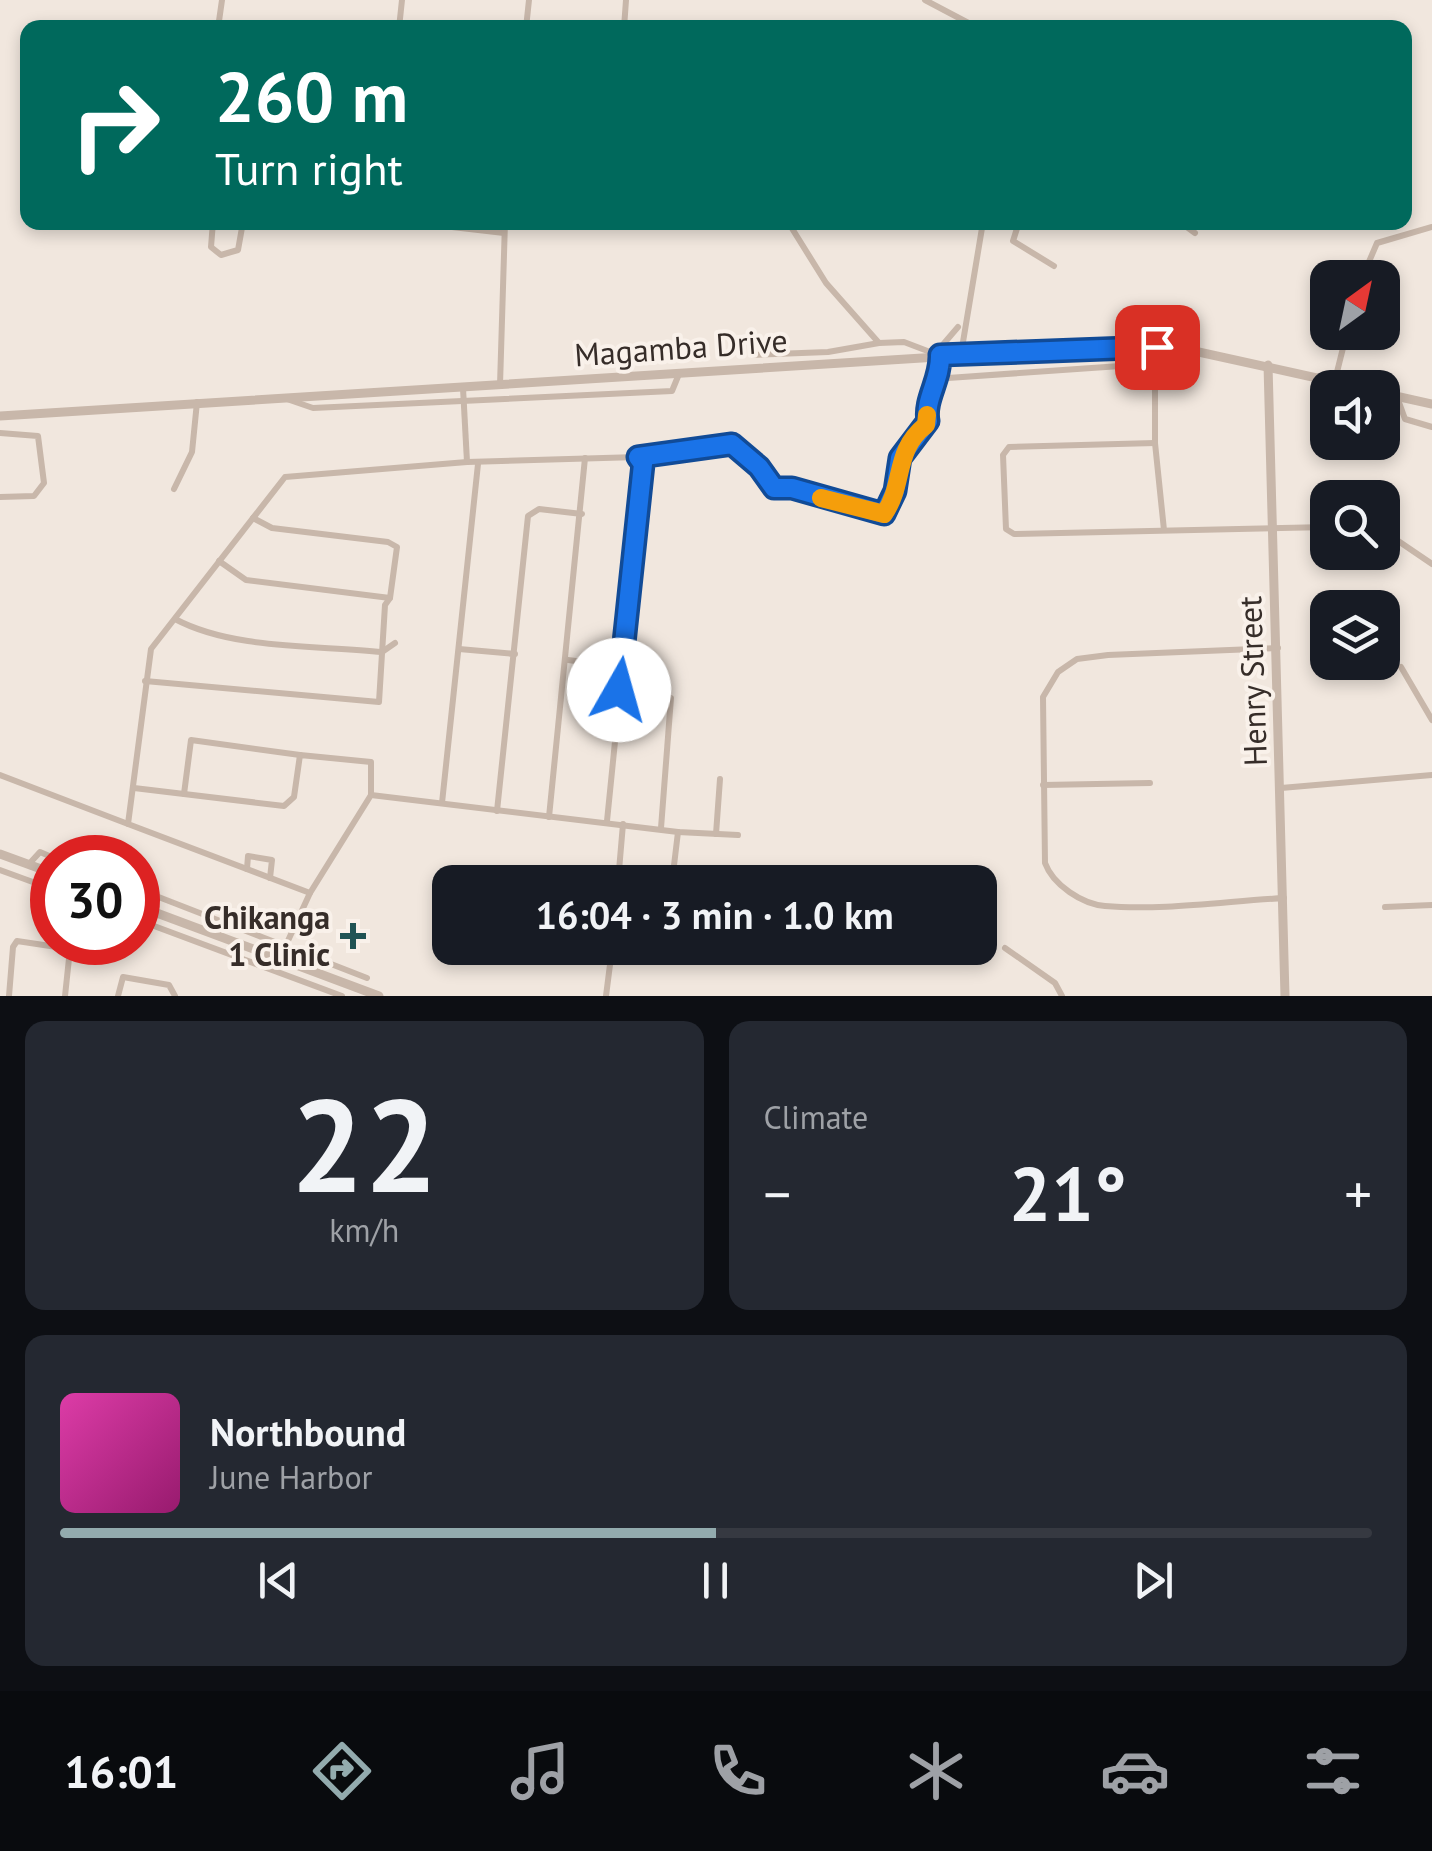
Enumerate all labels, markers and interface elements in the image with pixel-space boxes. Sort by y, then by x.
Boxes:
text: 260 m [215,51,408,141]
icon: right [50,60,180,190]
text: Turn right [215,139,403,197]
north arrow [1310,260,1400,350]
map controls [1310,260,1400,680]
pin [1115,305,1200,390]
street label: Magamba Drive [573,319,789,375]
icon: arrive [1130,320,1185,375]
button: sound [1310,370,1400,460]
button: search [1310,480,1400,570]
button: layers [1310,590,1400,680]
street label: Henry Street [1228,595,1276,767]
position arrow [567,638,671,742]
speed limit sign: 30 [30,835,160,965]
text: 16:04 · 3 min · 1.0 km [535,890,894,939]
place label: Chikanga 1 Clinic [204,896,330,975]
marker: Chikanga 1 Clinic [340,923,366,949]
text: 22 [291,1060,438,1228]
text: Climate [764,1096,868,1138]
text: 21° [1009,1145,1127,1242]
text: − [764,1158,791,1229]
text: + [1344,1158,1372,1229]
text: km/h [329,1209,399,1251]
text: Northbound [210,1407,406,1456]
text: June Harbor [210,1456,372,1498]
icon: previous [251,1553,306,1608]
icon: pause [688,1553,743,1608]
icon: next [1126,1553,1181,1608]
icon: directions [307,1736,377,1806]
icon: music [505,1736,575,1806]
icon: phone [703,1736,773,1806]
icon: climate [901,1736,971,1806]
icon: car [1100,1736,1170,1806]
icon: filters [1298,1736,1368,1806]
text: 16:01 [64,1742,178,1800]

